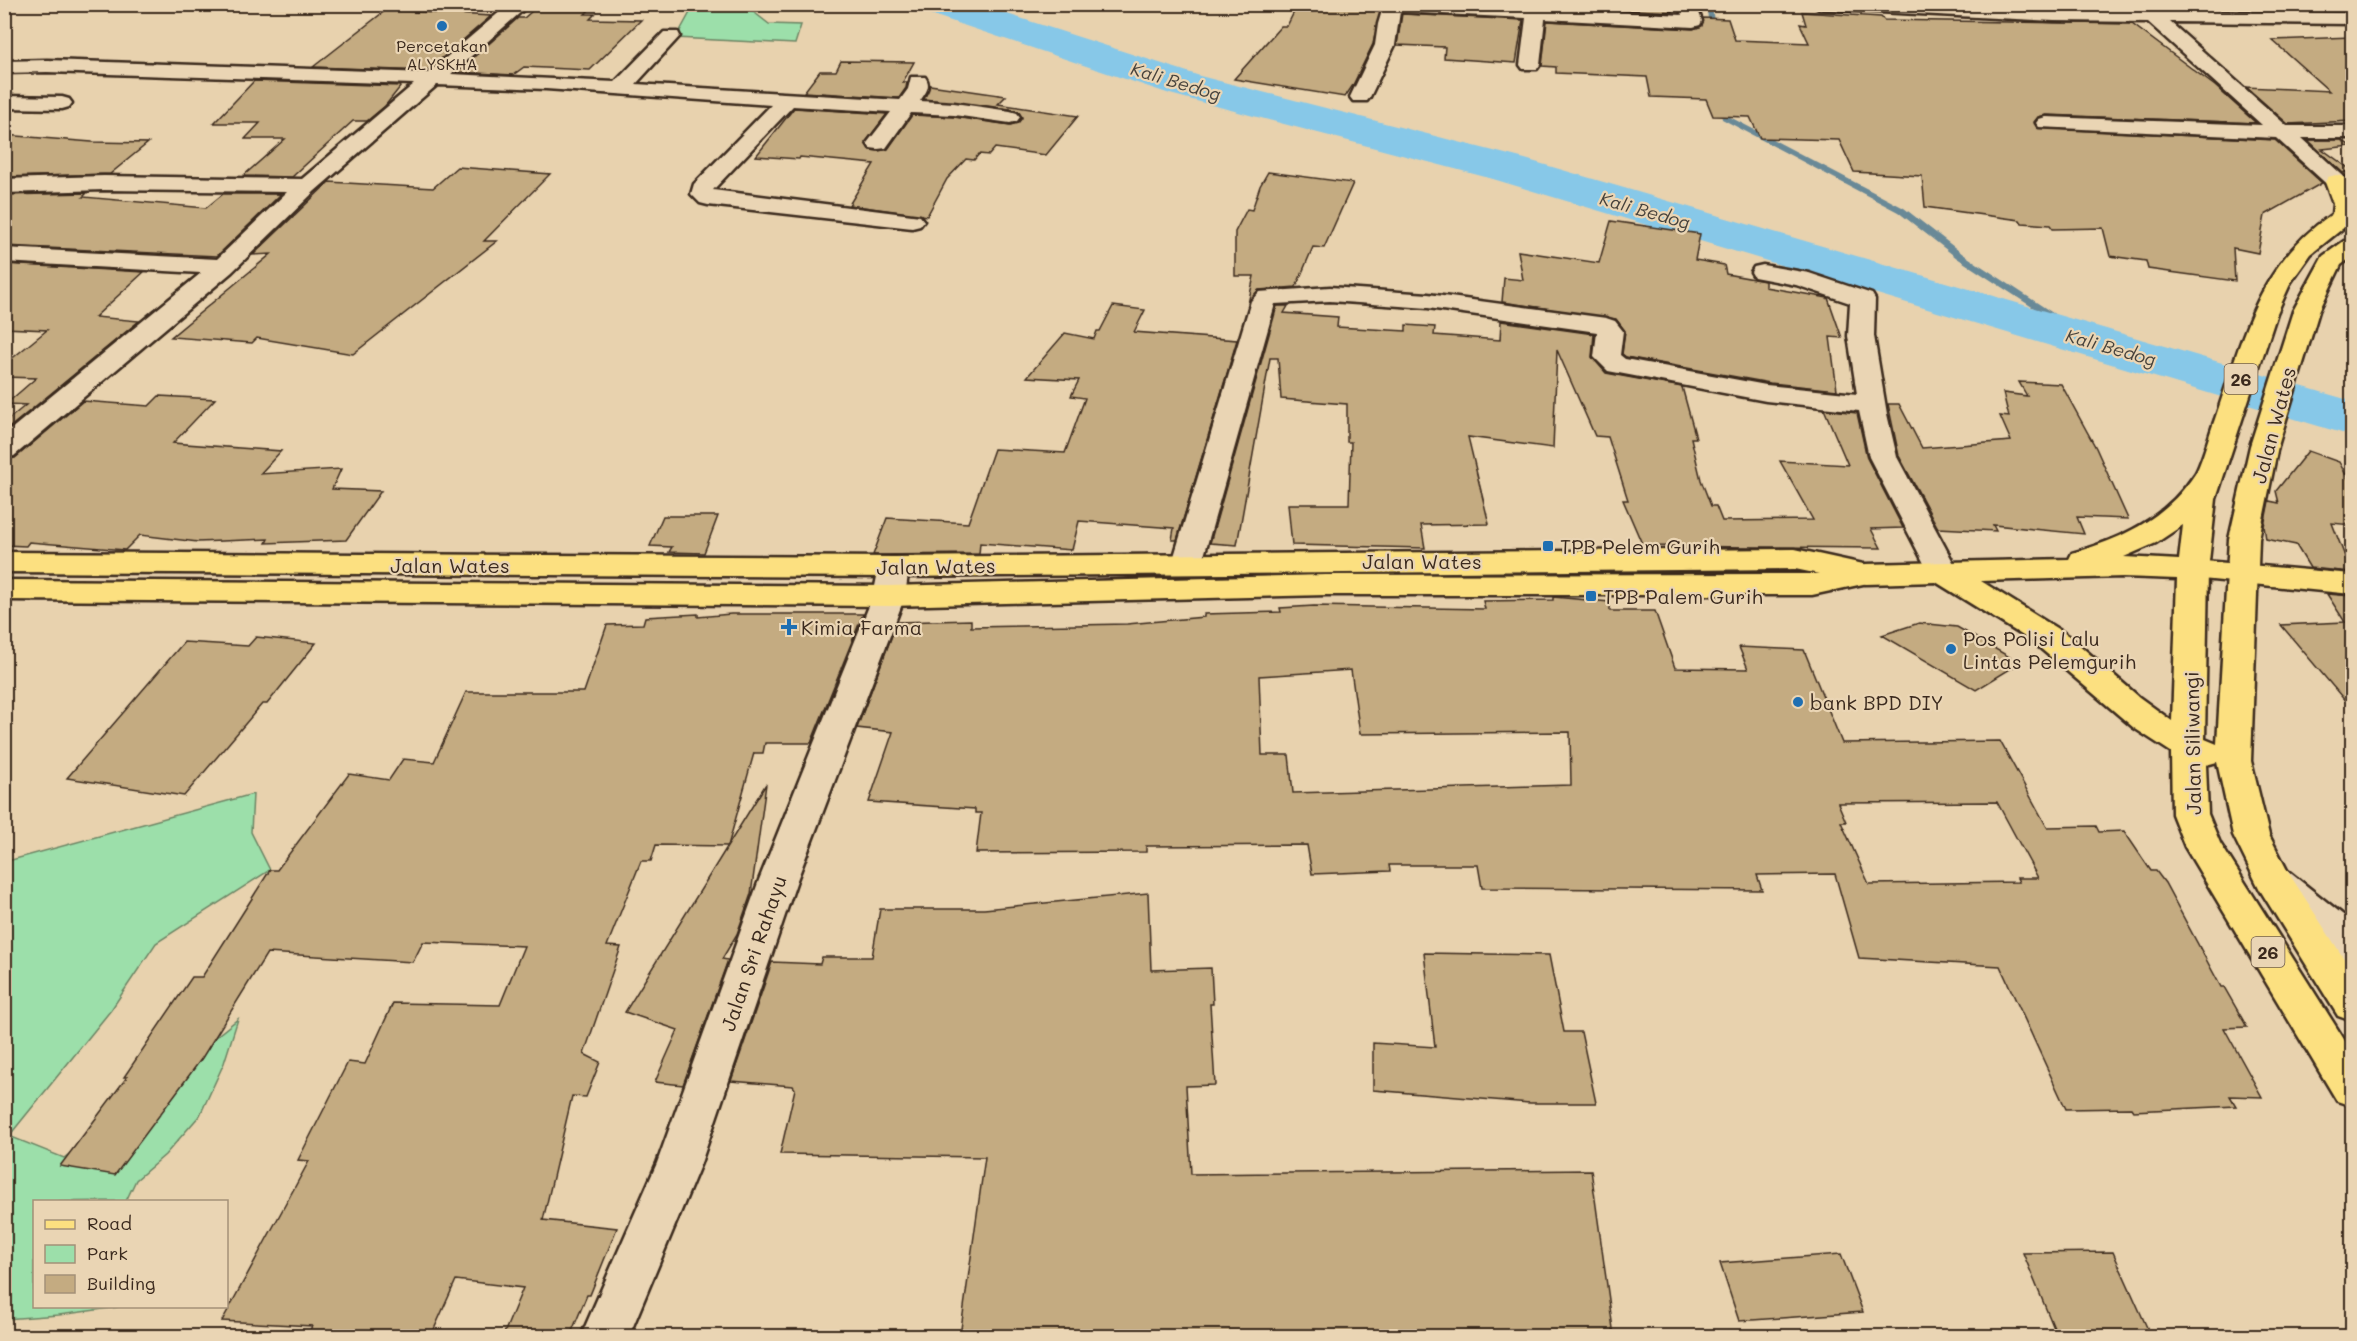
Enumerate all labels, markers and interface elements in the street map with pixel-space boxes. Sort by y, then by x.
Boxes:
marker: Percetakan ALYSKHA [435,19,449,33]
place label: Percetakan ALYSKHA [396,35,488,74]
water label: Kali Bedog [1128,56,1224,106]
water label: Kali Bedog [1597,186,1693,234]
water label: Kali Bedog [2063,323,2159,371]
road number: 26 [2224,364,2258,394]
street label: Jalan Wates [2245,364,2301,486]
place label: TPB Pelem Gurih [1560,533,1720,559]
marker: TPB Pelem Gurih [1541,539,1555,553]
street label: Jalan Wates [1362,548,1482,574]
street label: Jalan Wates [390,552,510,578]
street label: Jalan Wates [876,552,996,580]
place label: TPB Palem Gurih [1603,583,1763,609]
marker: TPB Palem Gurih [1584,589,1598,603]
place label: Kimia Farma [801,614,922,640]
marker: Kimia Farma [782,620,796,634]
place label: Pos Polisi Lalu Lintas Pelemgurih [1963,625,2136,674]
marker: Pos Polisi Lalu Lintas Pelemgurih [1944,642,1958,656]
street label: Jalan Siliwangi [2178,671,2206,815]
place label: bank BPD DIY [1810,689,1944,715]
marker: bank BPD DIY [1791,695,1805,709]
street label: Jalan Sri Rahayu [714,872,792,1034]
road number: 26 [2252,937,2284,967]
legend [33,1200,228,1308]
text: Road [87,1211,132,1235]
text: Park [87,1241,128,1265]
text: Building [87,1271,155,1295]

